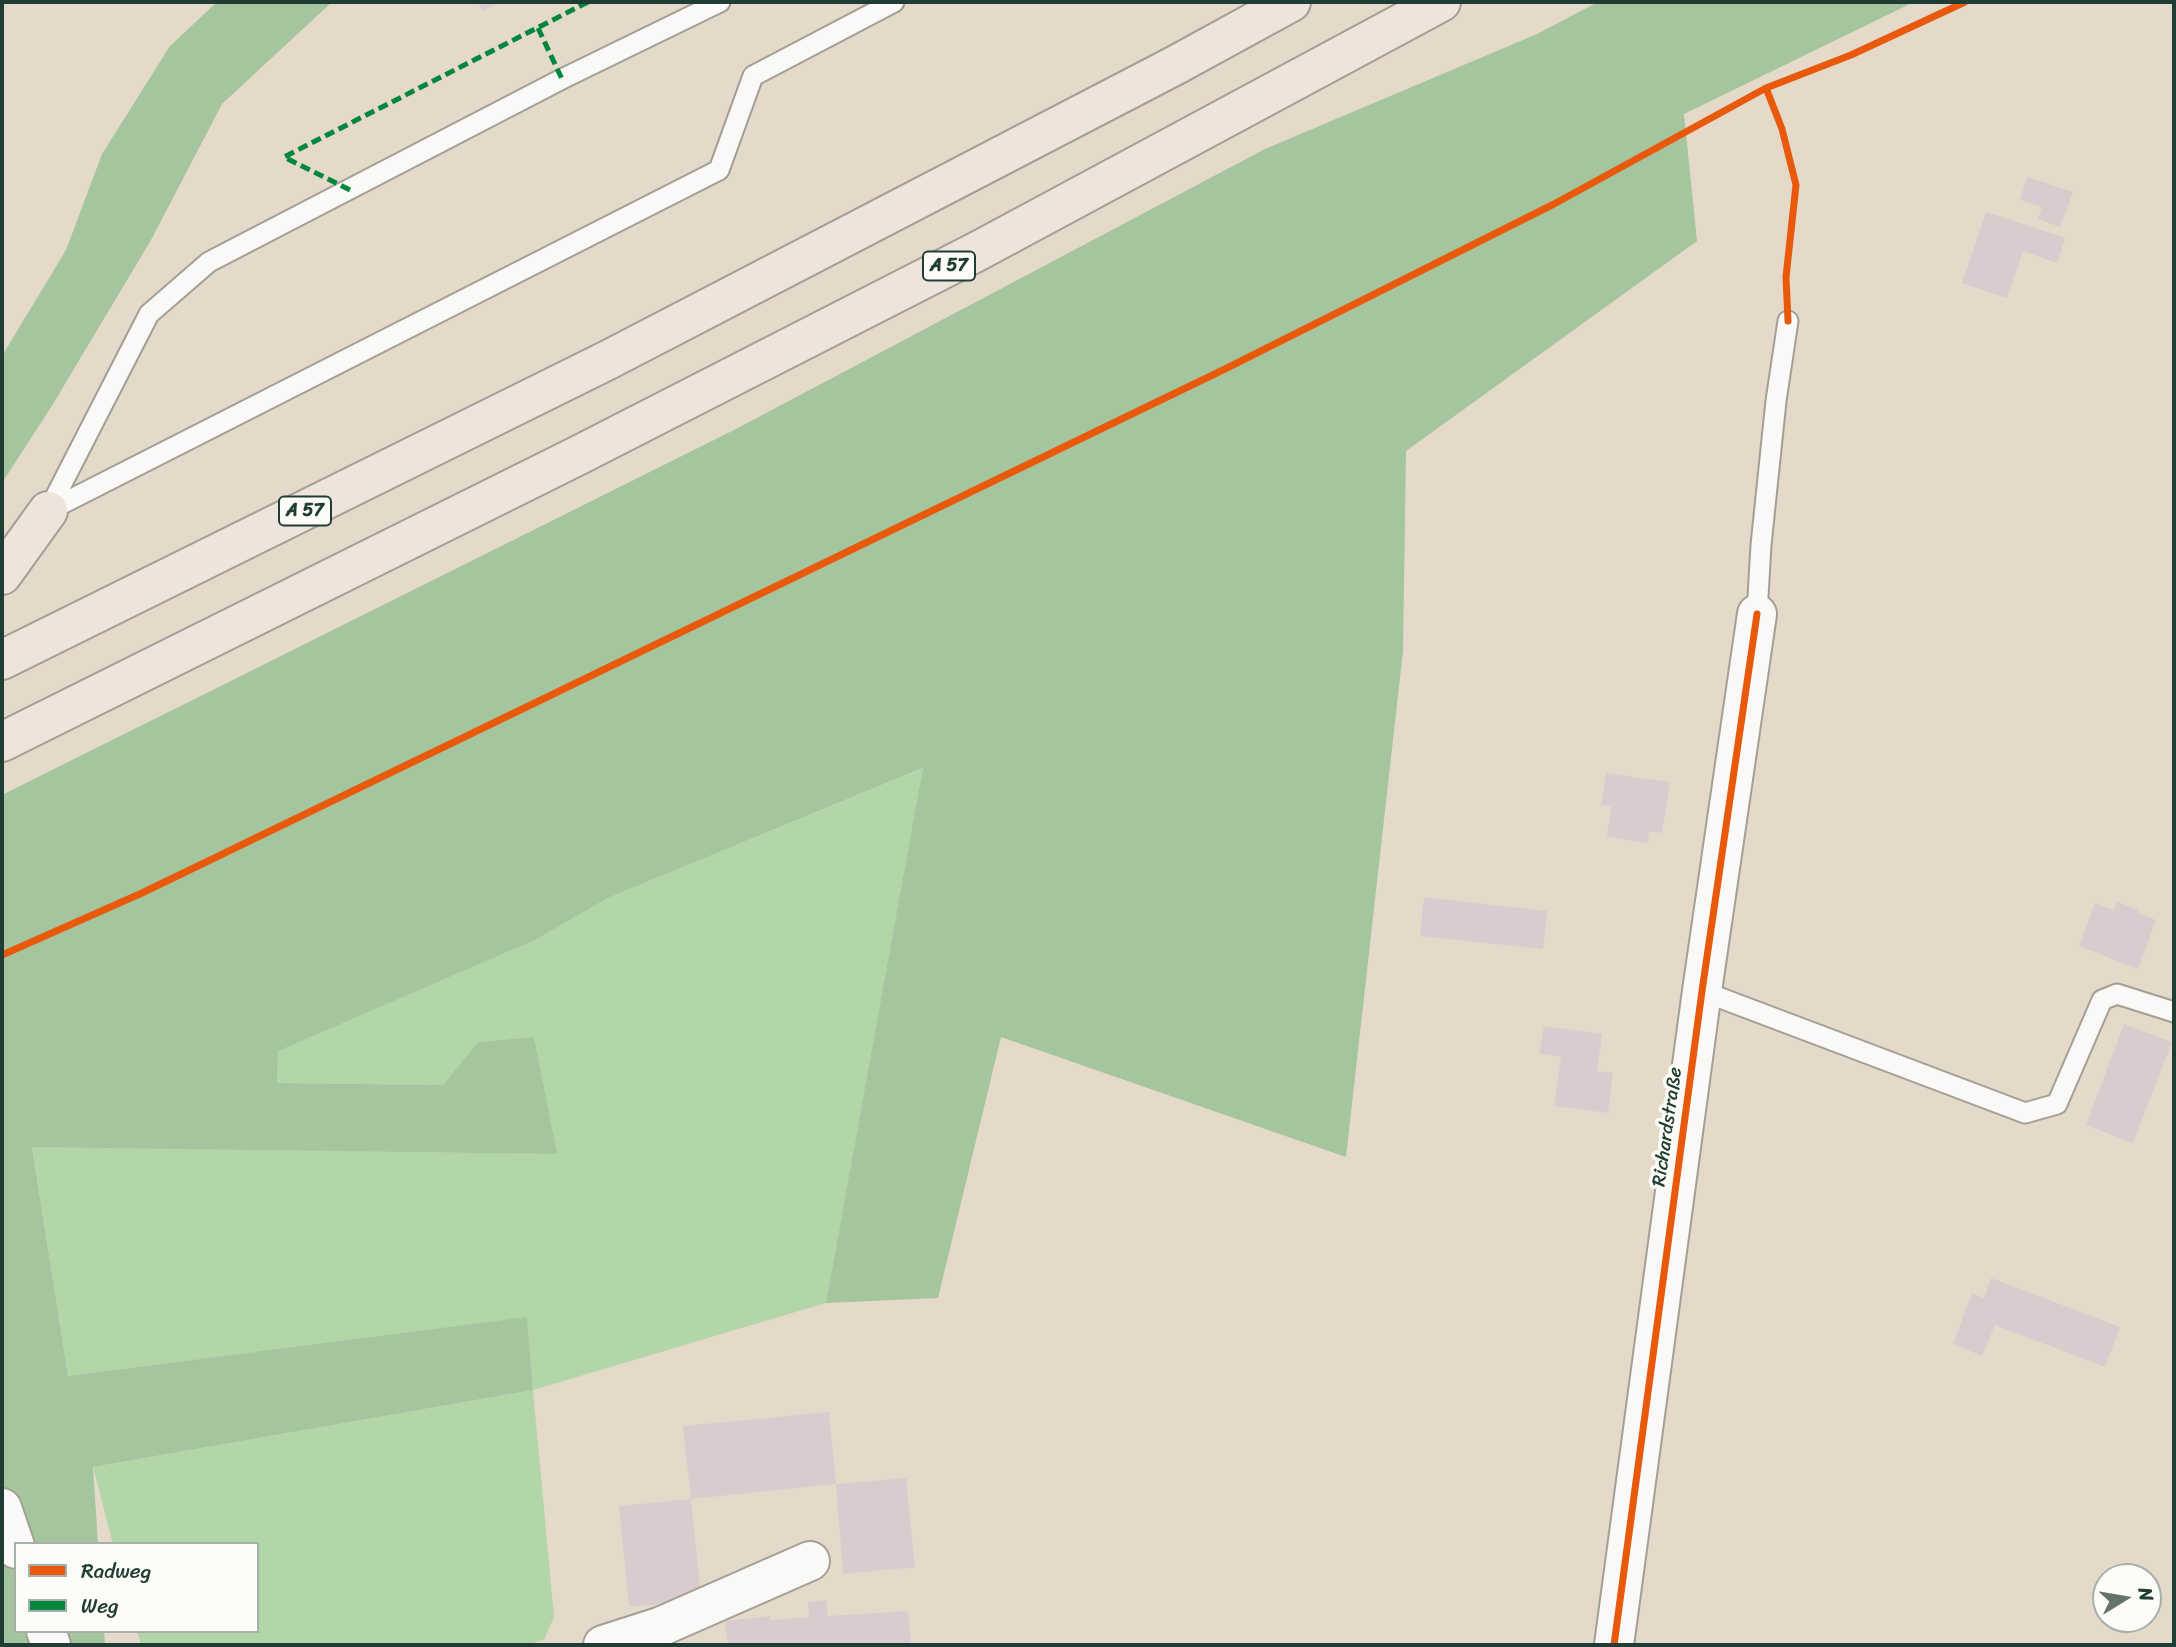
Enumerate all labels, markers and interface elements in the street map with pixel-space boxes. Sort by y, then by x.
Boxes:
road number: A 57 [923,252,975,280]
road number: A 57 [279,496,331,526]
street label: Richardstraße [1648,1066,1688,1188]
legend [14,1542,259,1633]
text: Radweg [81,1552,151,1590]
north arrow [2092,1563,2162,1633]
text: N [2129,1585,2164,1604]
text: Weg [81,1587,119,1625]

